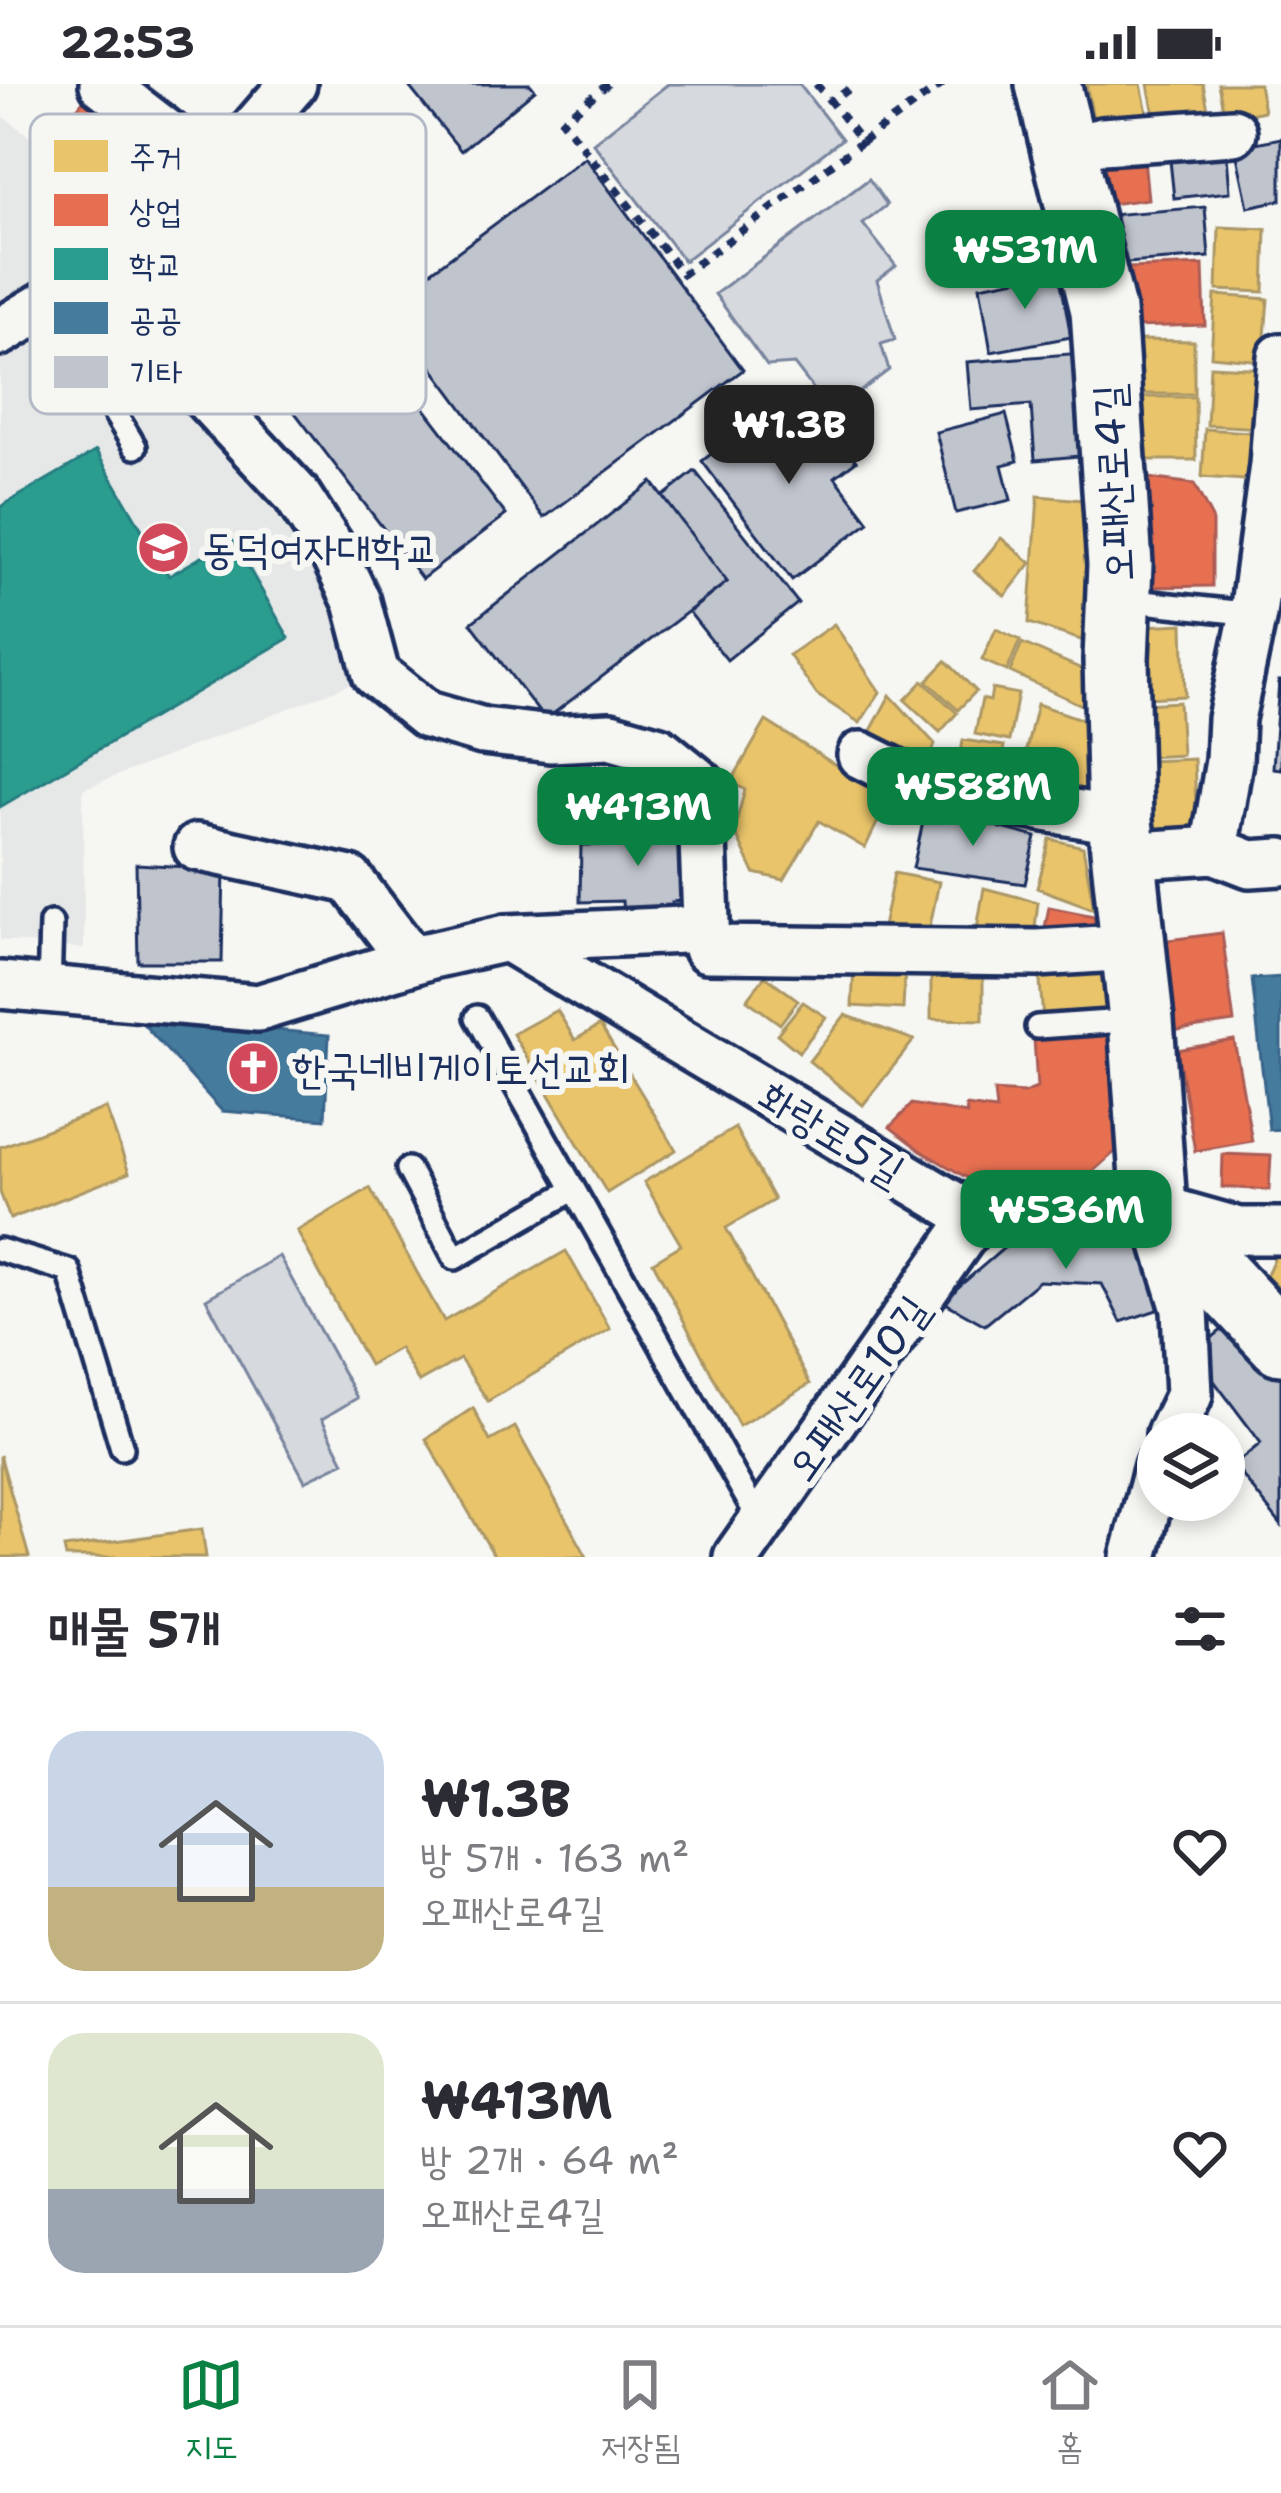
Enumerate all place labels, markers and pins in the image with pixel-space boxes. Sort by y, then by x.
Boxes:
pin: ₩531M [941,210,1109,312]
pin: ₩1.3B [705,385,873,487]
school or university icon: 동덕여자대학교 [135,520,191,576]
place label: 동덕여자대학교 [202,520,439,576]
pin: ₩588M [889,747,1057,849]
pin: ₩413M [554,767,722,869]
church icon: 한국네비게이토선교회 [225,1040,281,1096]
place label: 한국네비게이토선교회 [292,1040,630,1096]
pin: ₩536M [982,1170,1150,1272]

